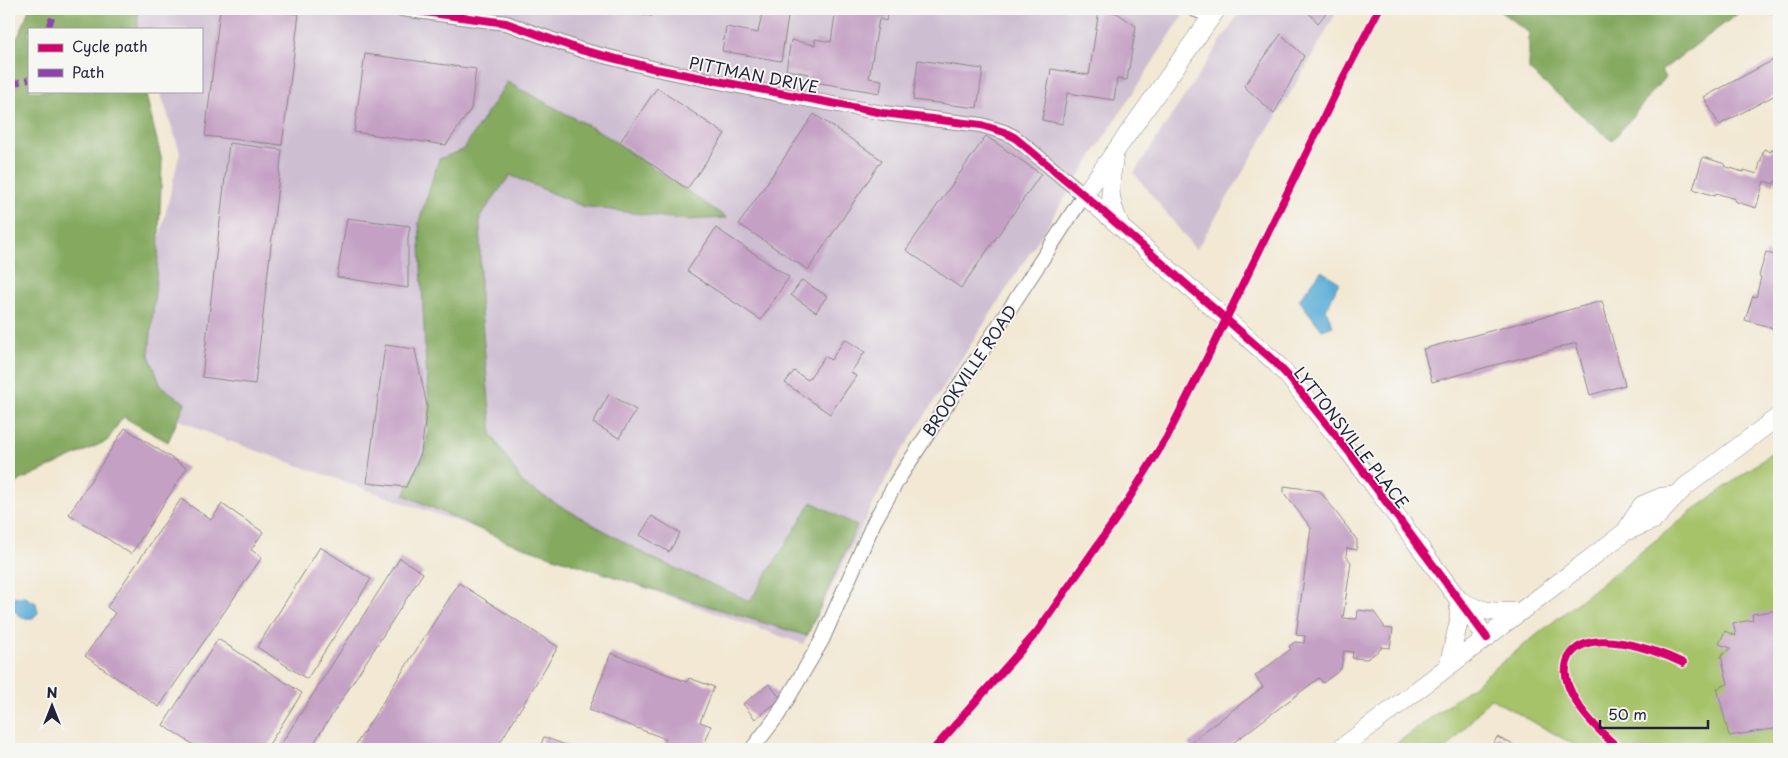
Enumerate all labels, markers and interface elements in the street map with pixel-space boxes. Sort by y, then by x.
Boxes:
legend [28,28,202,92]
text: Cycle path [72,34,148,57]
street label: PITTMAN DRIVE [687,50,821,98]
text: Path [72,60,104,83]
street label: BROOKVILLE ROAD [916,299,1022,441]
street label: LYTTONSVILLE PLACE [1289,361,1415,513]
north arrow [28,680,78,730]
text: N [46,682,58,703]
scale bar [1600,698,1708,730]
text: 50 m [1608,702,1647,725]

